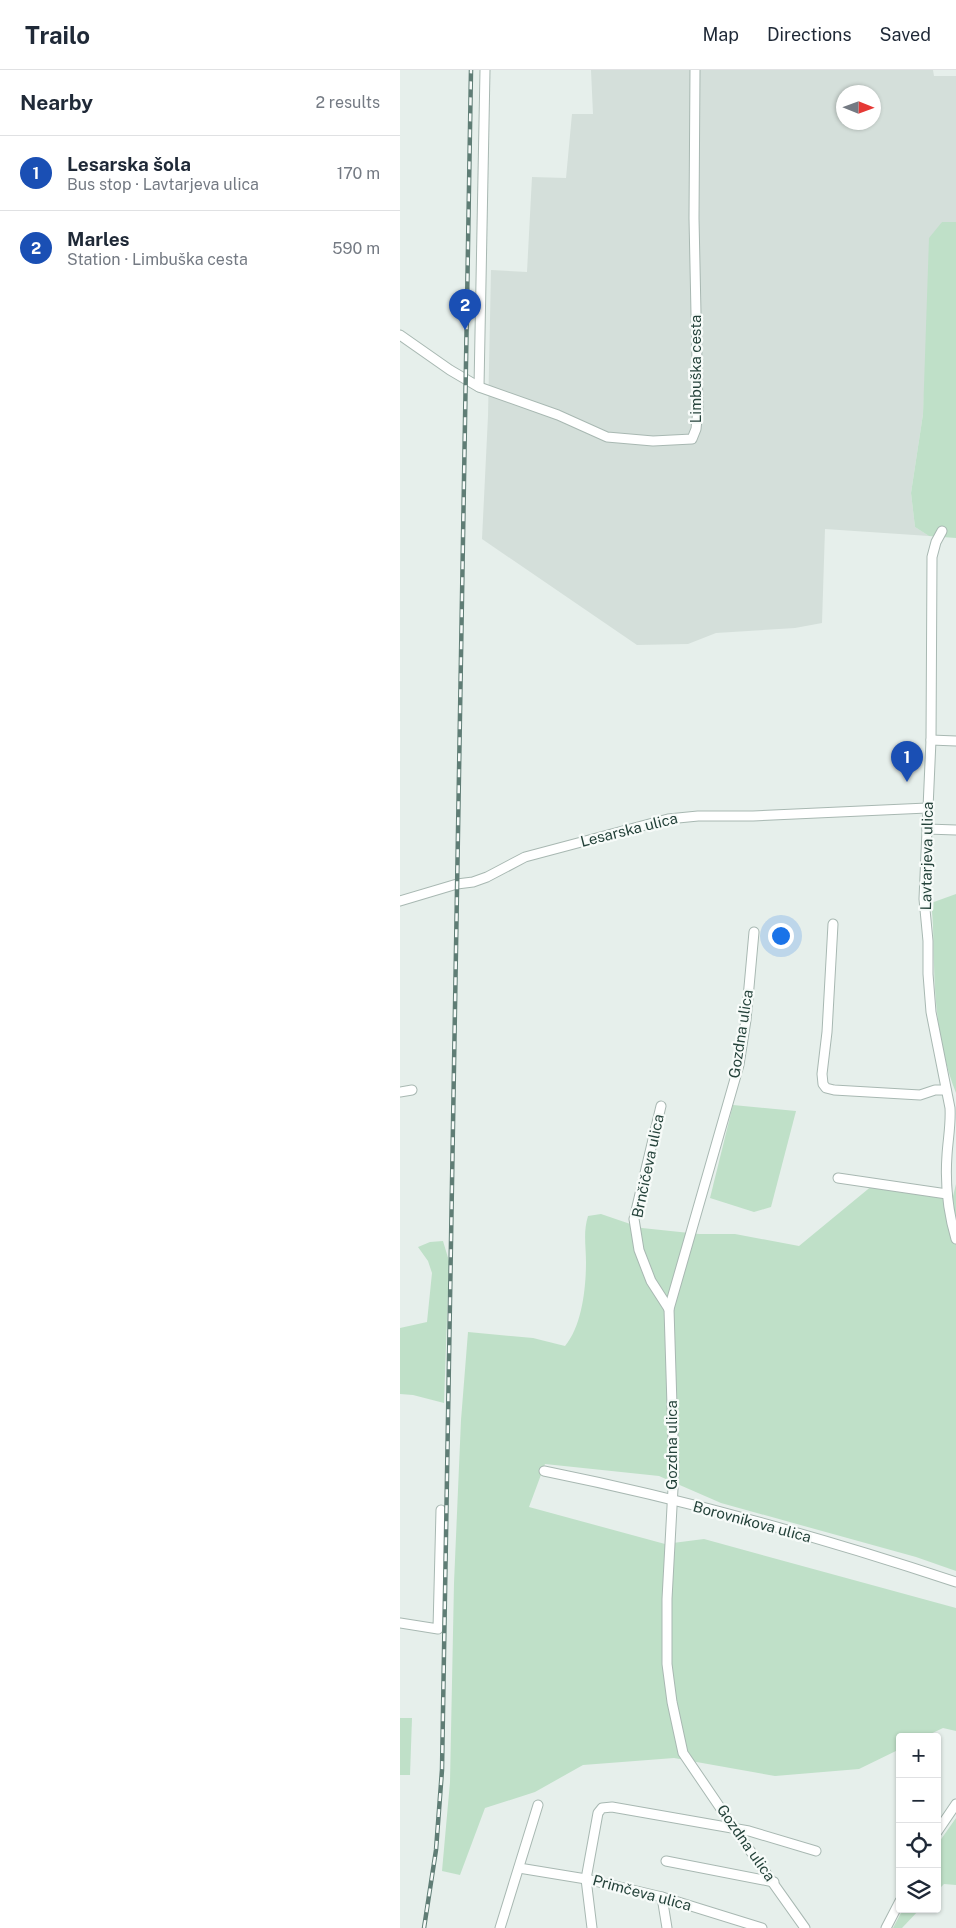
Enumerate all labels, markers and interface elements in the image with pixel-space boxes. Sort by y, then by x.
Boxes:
text: Trailo [25,21,90,49]
text: Map [702,24,739,45]
text: Directions [767,24,852,45]
text: Saved [880,24,931,45]
north arrow [836,85,881,130]
text: Nearby [20,90,93,115]
text: 2 results [315,93,380,112]
text: Lesarska šola [67,153,191,175]
text: 1 [33,164,39,183]
text: 170 m [337,164,380,183]
text: Bus stop · Lavtarjeva ulica [67,175,259,194]
text: Marles [67,228,130,250]
text: 2 [31,239,41,258]
text: 590 m [332,239,380,258]
text: Station · Limbuška cesta [67,250,248,269]
pin: 2 [449,289,481,330]
street label: Limbuška cesta [687,315,704,423]
pin: 1 [891,741,923,782]
street label: Lavtarjeva ulica [917,801,936,911]
street label: Lesarska ulica [578,809,679,850]
your location [768,923,794,949]
street label: Gozdna ulica [725,988,756,1079]
street label: Brnčičeva ulica [628,1112,667,1219]
street label: Gozdna ulica [663,1400,680,1490]
street label: Borovnikova ulica [691,1498,813,1545]
map controls [896,1733,941,1913]
button: + [896,1733,941,1778]
button: − [896,1778,941,1823]
street label: Gozdna ulica [714,1801,779,1884]
button: locate [896,1823,941,1868]
button: layers [896,1868,941,1913]
street label: Primčeva ulica [591,1871,693,1914]

